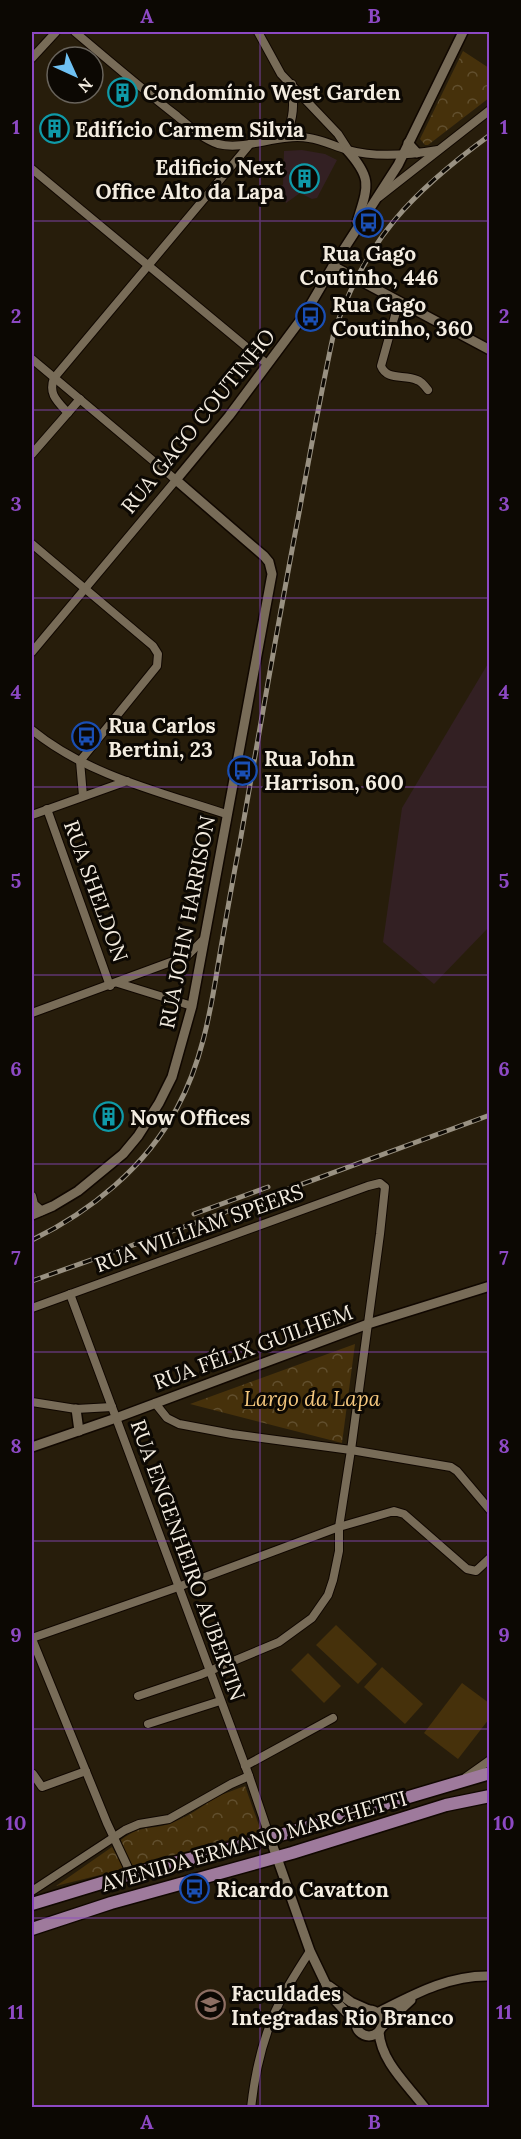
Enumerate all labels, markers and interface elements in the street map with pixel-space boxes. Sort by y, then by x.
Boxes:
text: A [140,3,154,28]
text: B [367,3,381,28]
north arrow [45,45,105,105]
text: N [74,74,97,97]
building icon: Condomínio West Garden [106,76,138,108]
place label: Condomínio West Garden [143,79,401,106]
building icon: Edifício Carmem Silvia [38,113,70,145]
text: 1 [12,114,20,139]
text: 1 [500,114,508,139]
place label: Edifício Carmem Silvia [75,116,304,143]
place label: Edificio Next Office Alto da Lapa [95,154,284,205]
building icon: Edificio Next Office Alto da Lapa [289,163,321,195]
bus stop icon: Rua Gago Coutinho, 446 [353,206,385,238]
place label: Rua Gago Coutinho, 446 [299,240,439,291]
place label: Rua Gago Coutinho, 360 [332,291,473,342]
bus stop icon: Rua Gago Coutinho, 360 [295,300,327,332]
text: 2 [11,303,21,328]
text: 2 [499,303,509,328]
street label: RUA GAGO COUTINHO [115,323,281,519]
text: 3 [10,491,22,516]
text: 3 [498,491,510,516]
text: 4 [11,679,22,704]
text: 4 [499,679,510,704]
place label: Rua Carlos Bertini, 23 [108,712,216,763]
bus stop icon: Rua Carlos Bertini, 23 [71,721,103,753]
place label: Rua John Harrison, 600 [264,745,404,796]
bus stop icon: Rua John Harrison, 600 [227,754,259,786]
street label: RUA JOHN HARRISON [153,813,221,1031]
street label: RUA SHELDON [58,817,134,965]
text: 5 [11,868,22,893]
text: 5 [499,868,510,893]
text: 6 [10,1056,22,1081]
text: 6 [498,1056,510,1081]
building icon: Now Offices [93,1101,125,1133]
place label: Now Offices [130,1104,250,1131]
street label: RUA WILLIAM SPEERS [91,1178,307,1278]
text: 7 [11,1245,21,1270]
text: 7 [499,1245,509,1270]
street label: RUA FÉLIX GUILHEM [150,1298,356,1396]
park label: Largo da Lapa [244,1385,381,1412]
street label: RUA ENGENHEIRO AUBERTIN [125,1416,251,1704]
text: 8 [10,1433,22,1458]
text: 8 [498,1433,510,1458]
text: 9 [10,1622,22,1647]
text: 9 [498,1622,510,1647]
street label: AVENIDA ERMANO MARCHETTI [97,1784,410,1898]
text: 10 [6,1810,26,1835]
text: 10 [494,1810,514,1835]
bus stop icon: Ricardo Cavatton [179,1873,211,1905]
place label: Ricardo Cavatton [216,1876,389,1903]
place label: Faculdades Integradas Rio Branco [231,1980,454,2031]
school or university icon: Faculdades Integradas Rio Branco [194,1989,226,2021]
text: 11 [8,1999,24,2024]
text: 11 [496,1999,512,2024]
text: A [140,2109,154,2134]
text: B [367,2109,381,2134]

